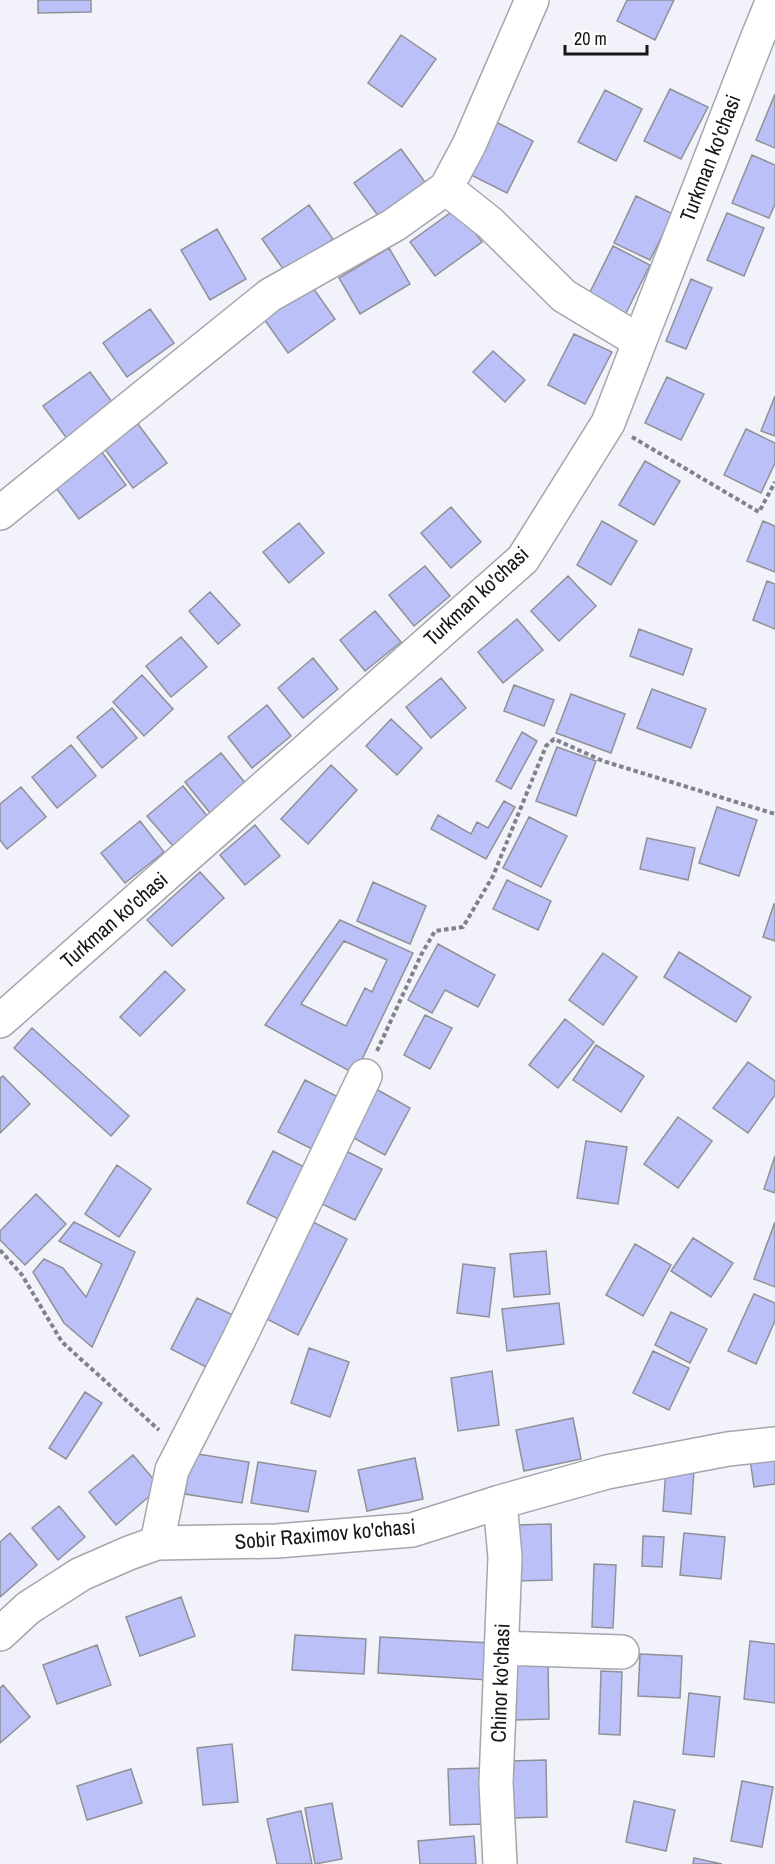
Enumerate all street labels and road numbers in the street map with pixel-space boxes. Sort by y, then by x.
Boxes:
street label: Turkman ko'chasi [672,90,748,226]
street label: Turkman ko'chasi [417,540,535,652]
street label: Turkman ko'chasi [54,865,174,975]
street label: Sobir Raximov ko'chasi [233,1512,417,1556]
street label: Chinor ko'chasi [483,1623,517,1743]

